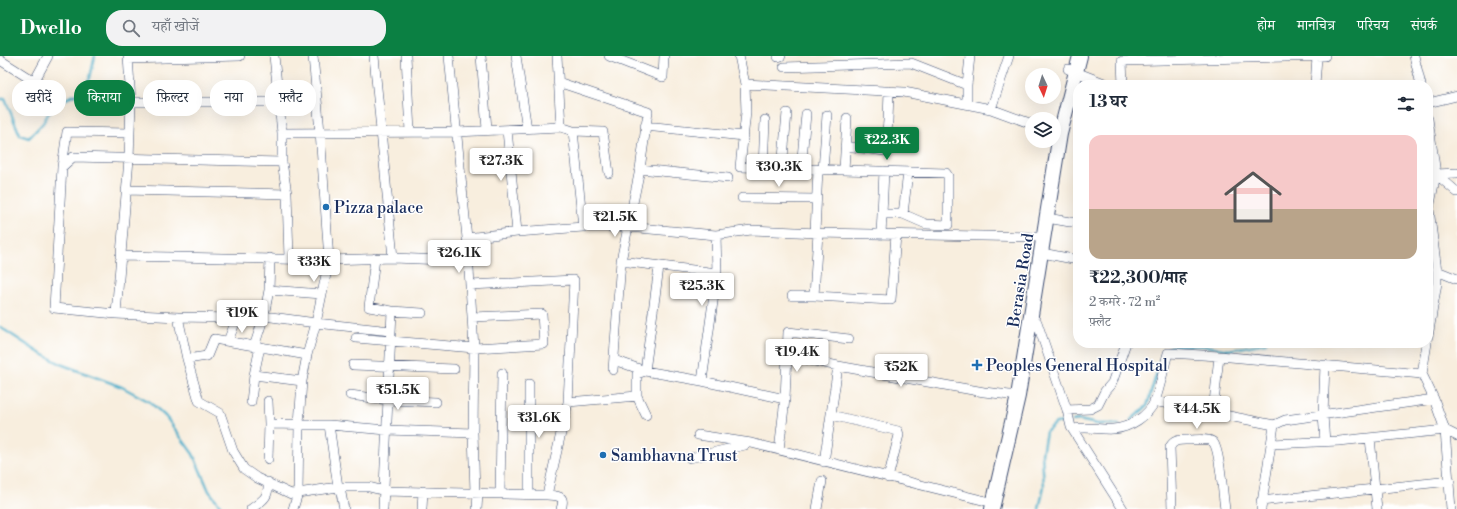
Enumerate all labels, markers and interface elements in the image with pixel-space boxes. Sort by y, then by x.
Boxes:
search box [106,10,386,46]
text: Dwello [20,16,82,40]
icon: search [120,17,142,39]
text: यहाँ खोजें [152,17,199,36]
text: होम [1257,17,1275,35]
text: मानचित्र [1297,17,1335,35]
text: परिचय [1357,17,1389,35]
text: संपर्क [1411,17,1437,35]
north arrow [1025,68,1061,104]
map controls [1025,68,1061,148]
chip: खरीदें [12,80,66,116]
chip: किराया [74,80,135,116]
chip: फ़िल्टर [143,80,202,116]
chip: नया [210,80,257,116]
chip: फ़्लैट [265,80,316,116]
text: 13 घर [1089,91,1127,113]
icon: filters [1395,93,1417,115]
button: layers [1025,112,1061,148]
pin: ₹22.3K [854,127,920,161]
text: ₹22.3K [864,132,910,148]
pin: ₹27.3K [468,148,534,182]
text: ₹27.3K [479,153,523,169]
pin: ₹30.3K [746,154,812,188]
text: ₹30.3K [755,159,803,175]
icon: home [1217,161,1289,233]
place label: Pizza palace [334,198,423,218]
marker: Pizza palace [321,202,331,212]
pin: ₹21.5K [582,204,648,238]
text: ₹21.5K [593,209,637,225]
street label: Berasia Road [1004,232,1038,330]
pin: ₹26.1K [426,240,492,274]
text: ₹26.1K [437,245,481,261]
pin: ₹33K [290,249,338,283]
text: ₹33K [297,254,331,270]
text: ₹22,300/माह [1089,267,1187,289]
pin: ₹25.3K [669,273,735,307]
text: ₹25.3K [679,278,725,294]
text: 2 कमरे · 72 m² [1089,294,1160,310]
pin: ₹19K [218,300,266,334]
text: ₹19K [226,305,258,321]
text: फ़्लैट [1089,314,1111,330]
pin: ₹19.4K [764,339,830,373]
text: ₹19.4K [775,344,819,360]
pin: ₹52K [877,354,925,388]
place label: Peoples General Hospital [986,356,1168,376]
text: ₹52K [884,359,918,375]
marker: Peoples General Hospital [971,359,983,371]
pin: ₹51.5K [365,377,431,411]
text: ₹51.5K [376,382,420,398]
pin: ₹44.5K [1164,396,1230,430]
text: ₹44.5K [1173,401,1221,417]
pin: ₹31.6K [506,405,572,439]
text: ₹31.6K [517,410,561,426]
place label: Sambhavna Trust [611,446,738,466]
marker: Sambhavna Trust [598,450,608,460]

